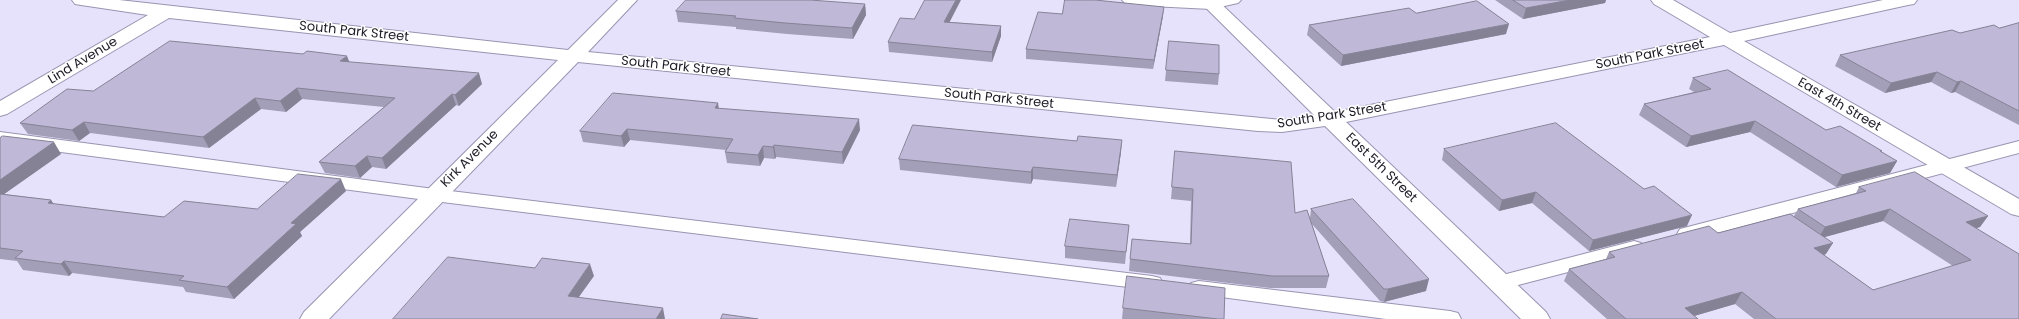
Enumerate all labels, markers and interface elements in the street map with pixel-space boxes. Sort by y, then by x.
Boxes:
street label: South Park Street [298,18,410,46]
street label: Lind Avenue [45,34,121,88]
street label: South Park Street [1594,37,1706,73]
street label: South Park Street [620,53,732,81]
street label: East 4th Street [1795,75,1883,135]
street label: South Park Street [943,85,1055,113]
street label: South Park Street [1276,100,1388,132]
street label: Kirk Avenue [438,127,502,191]
street label: East 5th Street [1342,130,1420,206]

